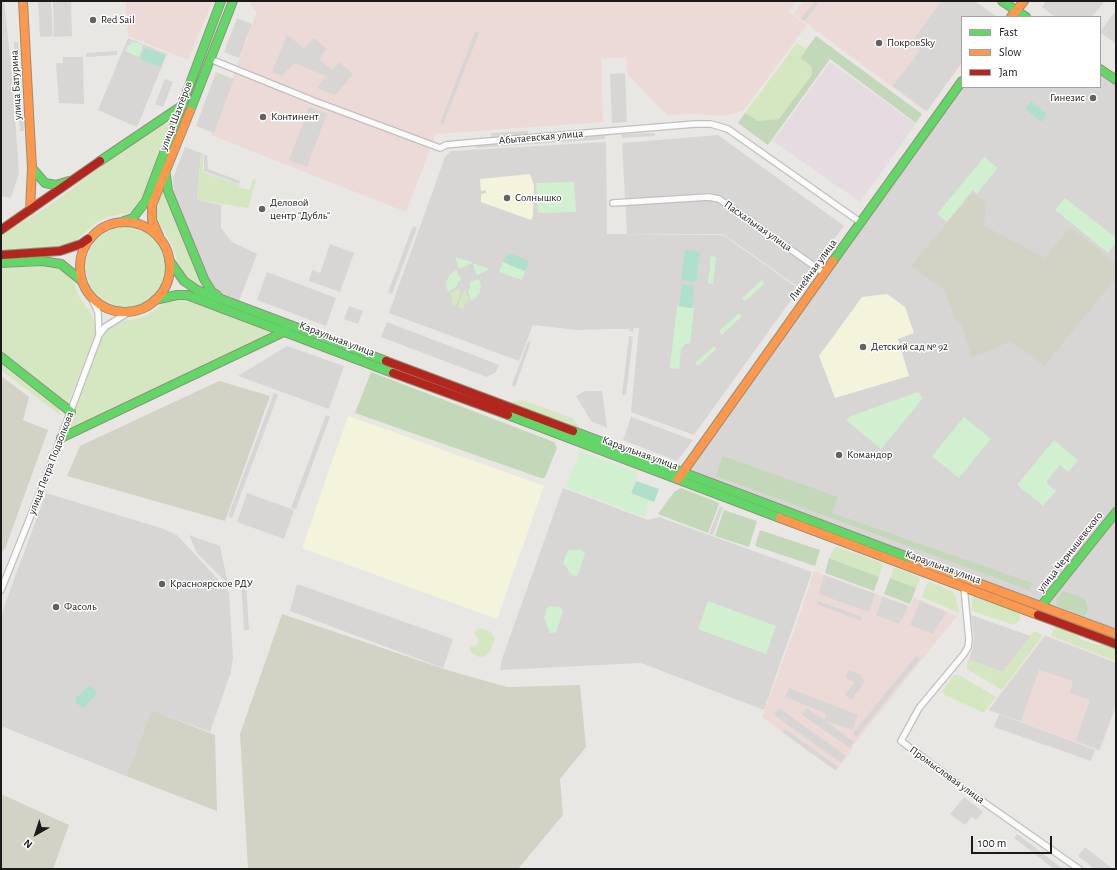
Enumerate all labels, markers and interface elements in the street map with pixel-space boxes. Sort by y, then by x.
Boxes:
place label: Red Sail [101,13,135,27]
marker: Red Sail [88,15,98,25]
legend [961,16,1101,88]
text: Fast [999,26,1018,38]
place label: ПокровSky [887,36,935,50]
marker: ПокровSky [874,38,884,48]
text: Slow [999,46,1021,58]
street label: улица Батурина [8,50,24,120]
text: Jam [999,66,1018,78]
street label: улица Шахтёров [157,80,195,152]
place label: Гинезис [1050,91,1085,105]
marker: Гинезис [1088,93,1098,103]
place label: Континент [271,110,318,124]
marker: Континент [258,112,268,122]
street label: Абытаевская улица [498,127,584,147]
place label: Солнышко [515,191,562,205]
marker: Солнышко [502,193,512,203]
place label: Деловой центр "Дубль" [270,196,330,222]
street label: Пасхальная улица [722,198,794,254]
marker: Деловой центр "Дубль" [257,204,267,214]
street label: Линейная улица [786,237,840,303]
street label: Караульная улица [297,319,377,359]
place label: Детский сад № 92 [871,340,948,354]
marker: Детский сад № 92 [858,342,868,352]
street label: улица Петра Подзолкова [25,410,77,516]
street label: Караульная улица [600,433,680,473]
place label: Командор [847,448,892,462]
marker: Командор [834,450,844,460]
street label: улица Чернышевского [1034,509,1106,595]
street label: Караульная улица [903,547,983,587]
place label: Красноярское РДУ [170,577,253,591]
marker: Красноярское РДУ [157,579,167,589]
place label: Фасоль [64,600,97,614]
marker: Фасоль [51,602,61,612]
street label: Промысловая улица [907,743,987,807]
north arrow [16,814,56,854]
scale bar [973,828,1054,854]
text: N [22,837,35,850]
text: 100 m [978,837,1006,849]

